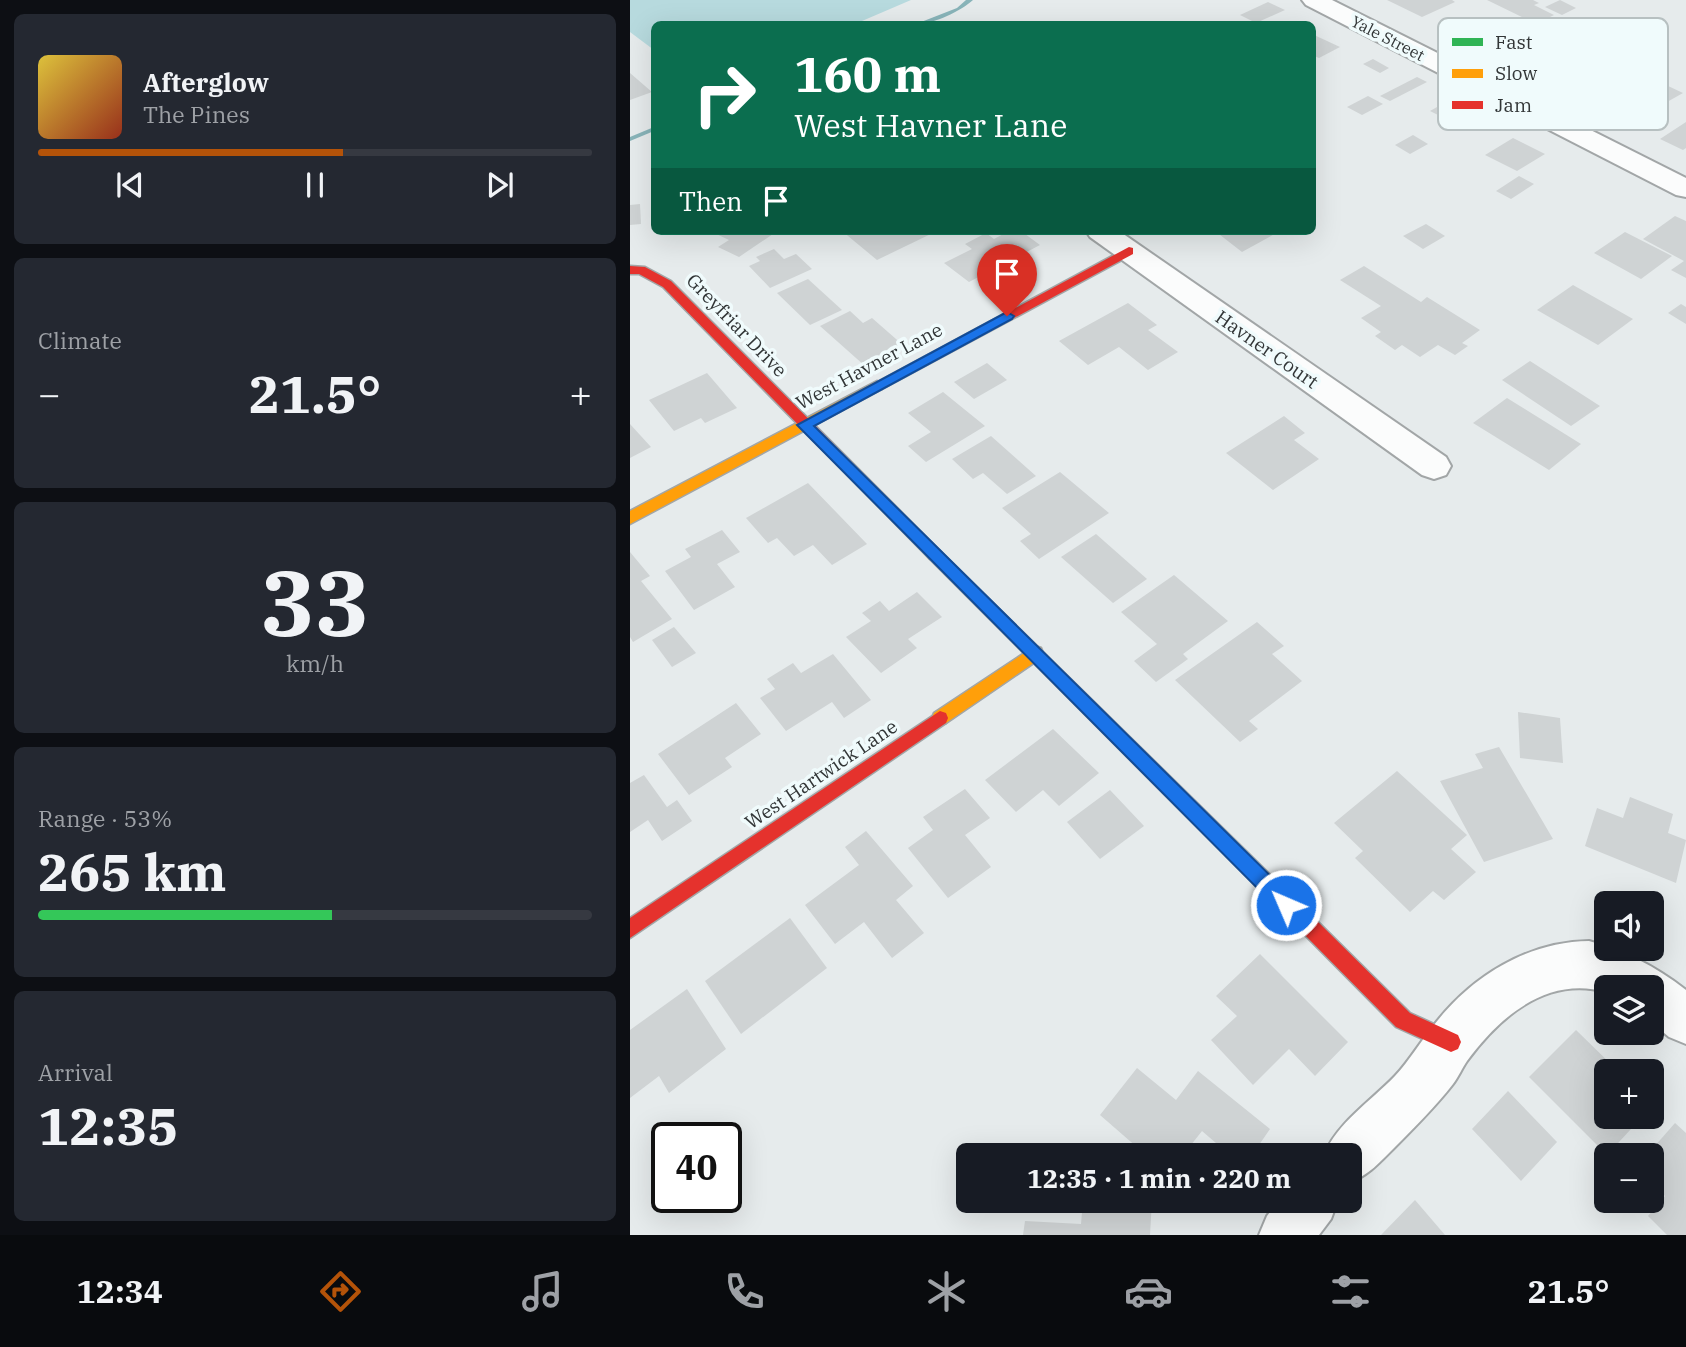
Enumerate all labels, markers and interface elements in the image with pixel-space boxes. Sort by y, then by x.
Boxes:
street label: Yale Street [1348,11,1428,65]
legend [1438,18,1668,130]
text: Fast [1495,30,1533,54]
text: 160 m [794,42,941,105]
icon: right [679,49,770,140]
text: Slow [1495,61,1537,85]
text: Afterglow [143,65,269,99]
text: Jam [1495,93,1532,117]
text: The Pines [143,99,250,129]
text: West Havner Lane [794,104,1067,146]
icon: previous [111,166,149,204]
icon: pause [296,166,334,204]
icon: next [481,166,519,204]
icon: arrive [757,182,795,220]
text: Then [679,184,743,218]
pin [977,244,1037,316]
icon: arrive [988,255,1026,293]
street label: Greyfriar Drive [682,268,792,382]
street label: Havner Court [1211,305,1323,393]
street label: West Havner Lane [792,317,946,415]
text: Climate [38,325,122,355]
text: 21.5° [249,360,381,427]
text: − [38,369,61,418]
text: + [569,369,592,418]
text: 33 [260,543,370,661]
text: km/h [286,648,344,678]
street label: West Hartwick Lane [740,714,902,834]
text: Range · 53% [38,803,172,833]
text: 265 km [38,838,227,905]
position arrow [1249,868,1323,942]
map controls [1594,891,1664,1213]
button: sound [1594,891,1664,961]
button: layers [1594,975,1664,1045]
text: Arrival [38,1057,113,1087]
button: + [1594,1059,1664,1129]
text: 12:35 [38,1092,179,1159]
speed limit sign: 40 [651,1122,742,1213]
button: − [1594,1143,1664,1213]
text: 12:35 · 1 min · 220 m [1027,1161,1291,1195]
icon: directions [316,1267,365,1316]
icon: music [518,1267,567,1316]
icon: phone [720,1267,769,1316]
icon: climate [922,1267,971,1316]
icon: car [1124,1267,1173,1316]
icon: filters [1326,1267,1375,1316]
text: 12:34 [76,1270,163,1312]
text: 21.5° [1528,1270,1609,1312]

